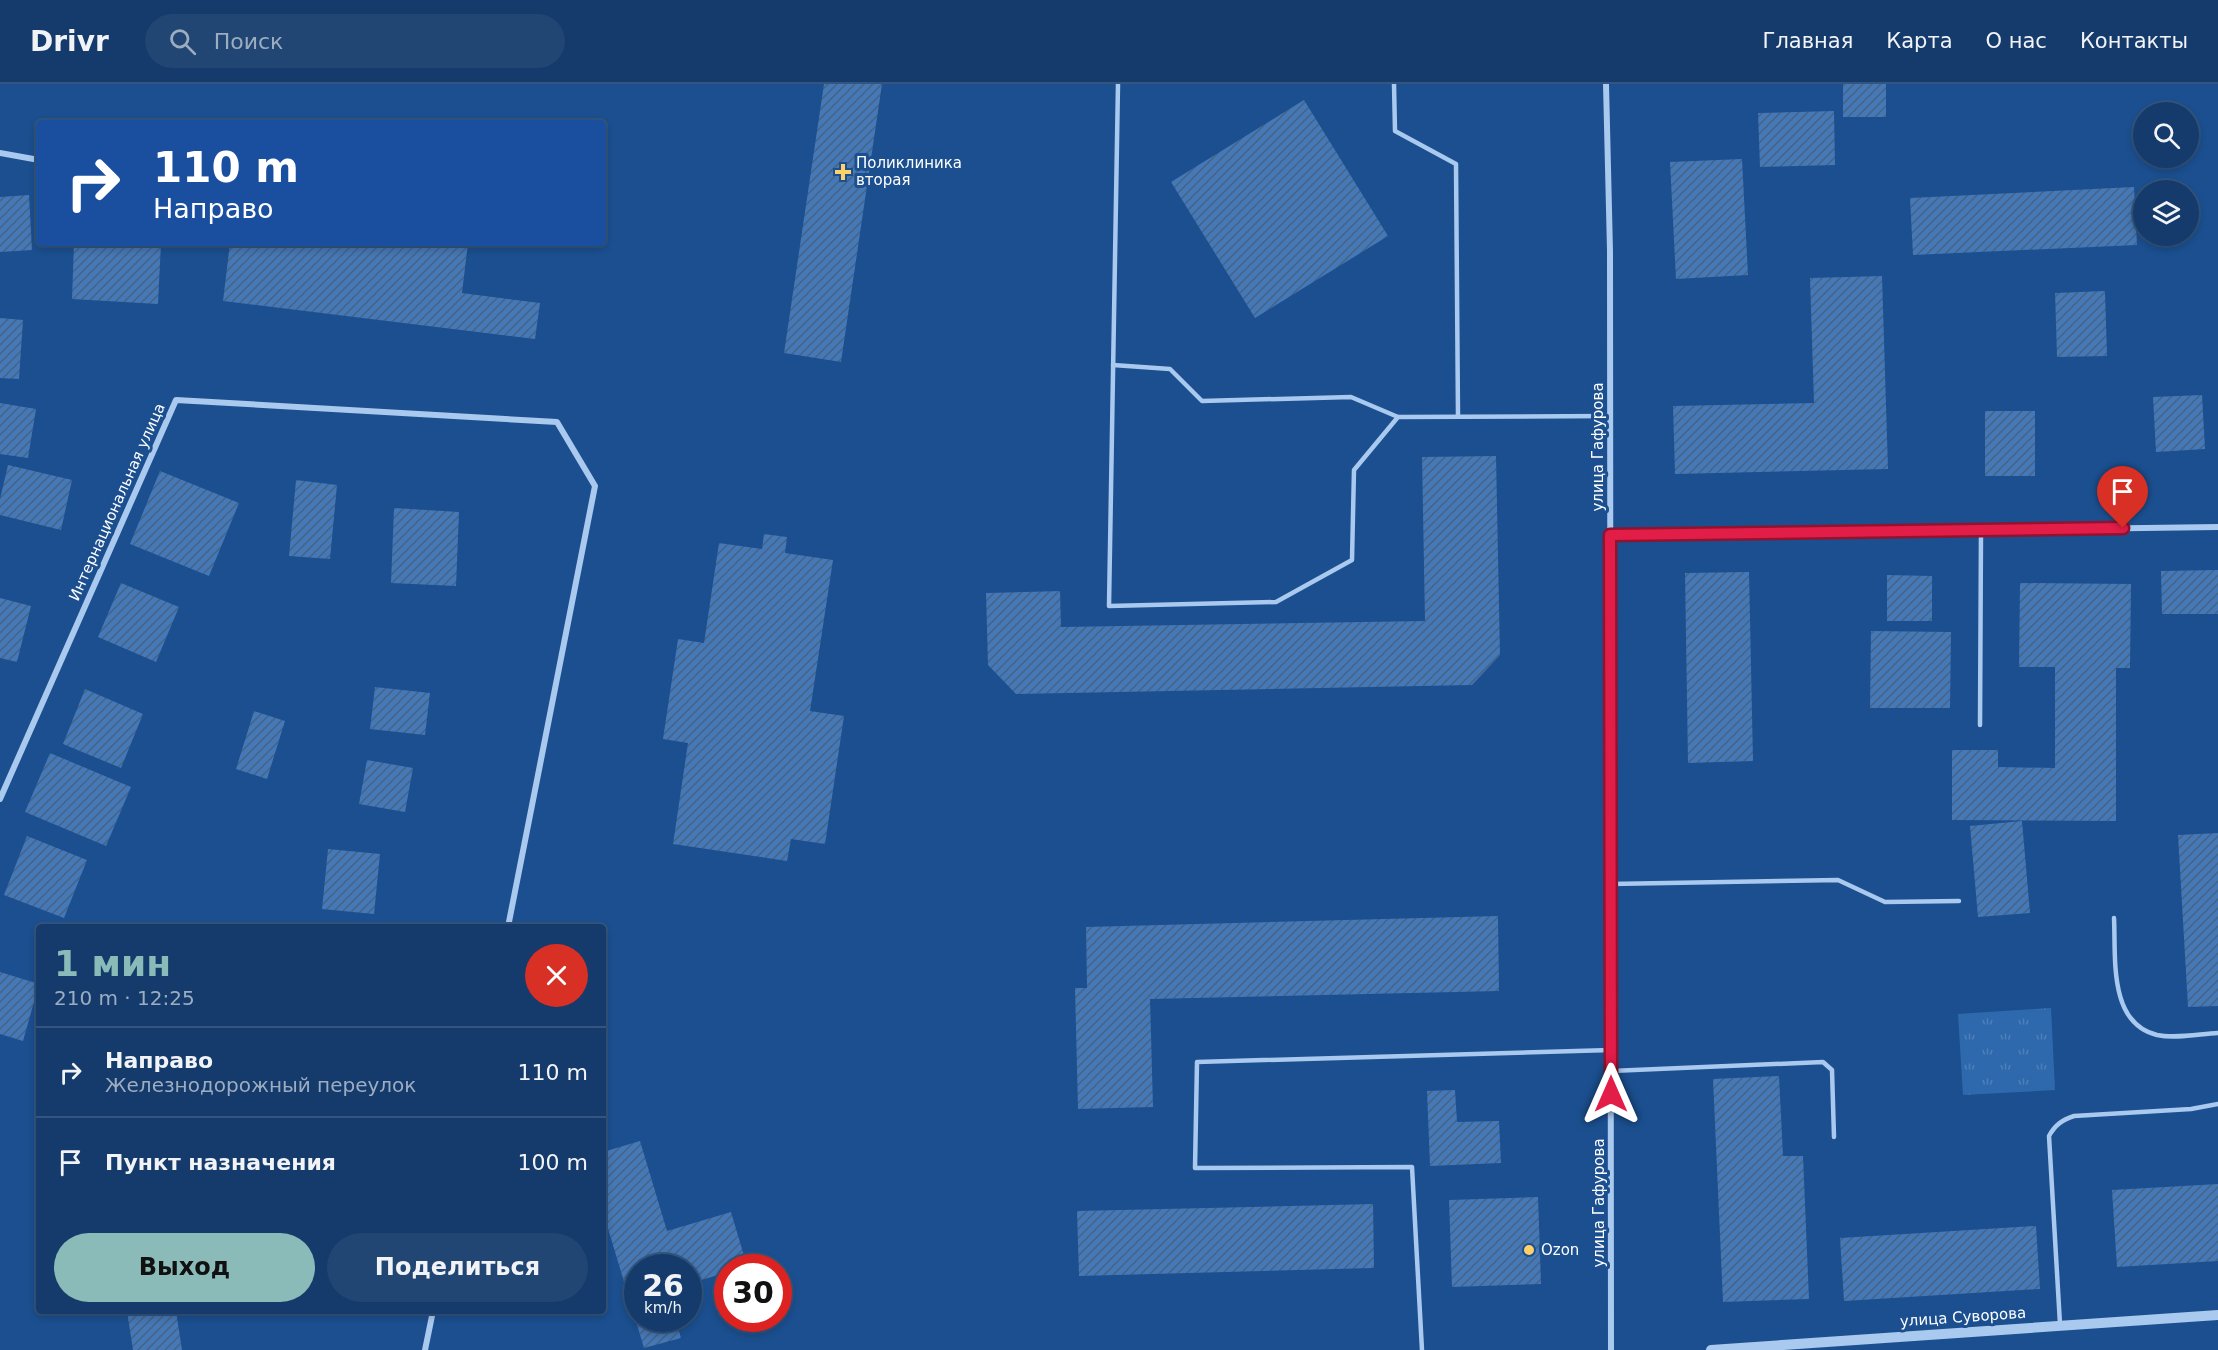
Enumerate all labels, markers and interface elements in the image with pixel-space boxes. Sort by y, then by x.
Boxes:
search box [145,14,565,68]
text: Drivr [30,25,109,58]
icon: search [166,25,199,58]
text: Поиск [214,29,283,54]
text: Главная [1763,29,1853,53]
text: Карта [1886,29,1953,53]
text: О нас [1986,29,2047,53]
text: Контакты [2080,29,2188,53]
map controls [2133,102,2199,246]
button: search [2133,102,2199,168]
text: 110 m [153,143,299,192]
icon: right [54,144,132,222]
place label: Поликлиника вторая [856,154,962,189]
marker: Поликлиника вторая [834,163,852,181]
button: layers [2133,180,2199,246]
text: Направо [153,193,274,224]
street label: улица Гафурова [1589,382,1607,512]
street label: Интернациональная улица [65,400,169,604]
pin [2097,466,2148,528]
icon: arrive [2106,475,2139,508]
text: 1 мин [54,943,171,984]
button: close [525,944,588,1007]
text: 210 m · 12:25 [54,986,195,1010]
text: Направо [105,1048,213,1073]
icon: right [54,1056,87,1089]
text: 110 m [518,1060,588,1085]
position arrow [1579,1062,1643,1126]
text: Железнодорожный переулок [105,1073,416,1097]
street label: улица Гафурова [1590,1138,1608,1268]
icon: arrive [54,1146,87,1179]
text: Пункт назначения [105,1150,336,1175]
text: 100 m [518,1150,588,1175]
button: Выход [54,1233,315,1302]
button: Поделиться [327,1233,588,1302]
place label: Ozon [1541,1241,1579,1259]
marker: Ozon [1522,1243,1536,1257]
speed limit sign: 30 [714,1254,792,1332]
text: 26 [642,1268,684,1303]
text: km/h [644,1299,682,1317]
street label: улица Суворова [1899,1304,2027,1330]

